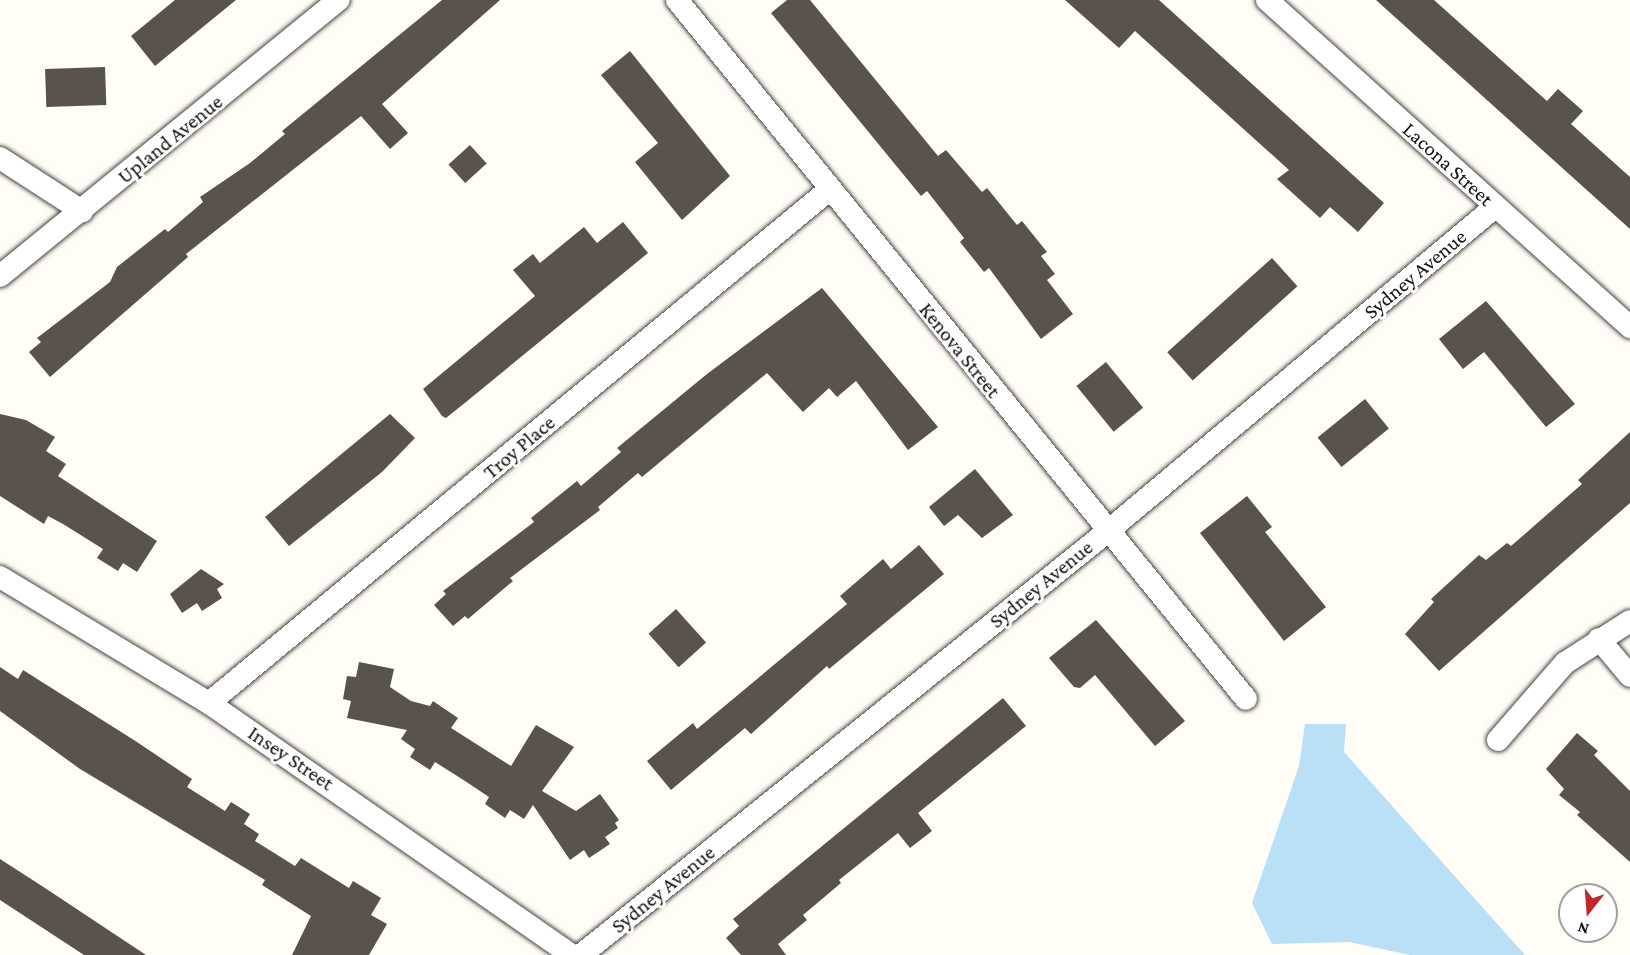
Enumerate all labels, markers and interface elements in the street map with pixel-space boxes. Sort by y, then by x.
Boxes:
street label: Upland Avenue [112,89,228,189]
street label: Lacona Street [1397,117,1499,211]
street label: Sydney Avenue [1359,224,1471,324]
street label: Kenova Street [914,297,1006,403]
street label: Troy Place [478,410,560,484]
street label: Sydney Avenue [984,535,1098,633]
street label: Insey Street [243,720,339,796]
street label: Sydney Avenue [606,840,720,938]
north arrow [1558,883,1618,943]
text: N [1575,919,1591,939]

